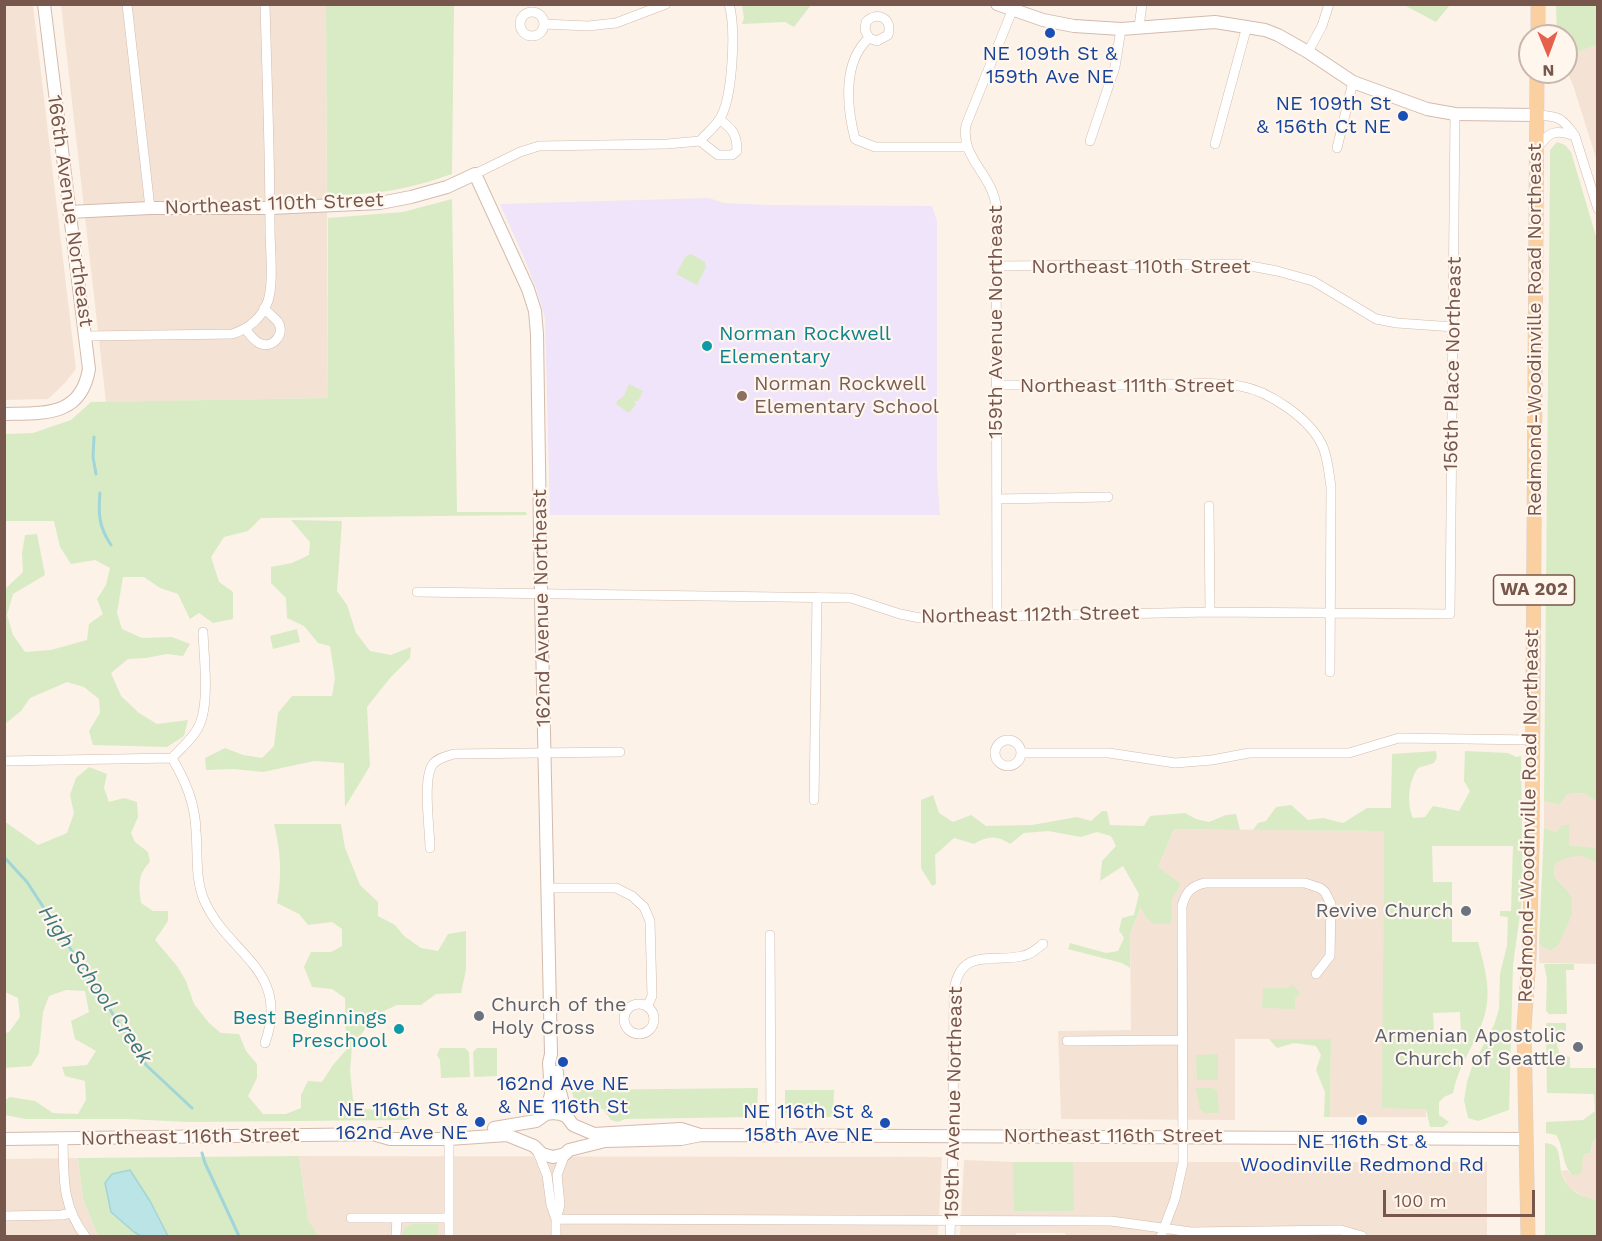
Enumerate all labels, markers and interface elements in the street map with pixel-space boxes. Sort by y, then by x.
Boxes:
north arrow [1518,24,1578,84]
marker: NE 109th St & 159th Ave NE [1043,26,1057,40]
place label: NE 109th St & 159th Ave NE [983,42,1117,89]
text: N [1542,61,1554,80]
place label: NE 109th St & 156th Ct NE [1256,92,1391,139]
street label: 166th Avenue Northeast [42,94,98,328]
marker: NE 109th St & 156th Ct NE [1396,109,1410,123]
street label: Redmond-Woodinville Road Northeast [1523,143,1547,517]
street label: Northeast 110th Street [164,188,384,220]
street label: 159th Avenue Northeast [984,205,1008,439]
street label: Northeast 110th Street [1031,255,1251,279]
street label: 156th Place Northeast [1439,256,1467,472]
place label: Norman Rockwell Elementary [719,322,891,369]
marker: Norman Rockwell Elementary [700,339,714,353]
place label: Norman Rockwell Elementary School [754,372,939,419]
street label: Northeast 111th Street [1020,374,1234,398]
marker: Norman Rockwell Elementary School [735,389,749,403]
street label: 162nd Avenue Northeast [528,489,556,727]
road number: WA 202 [1494,575,1574,605]
street label: Northeast 112th Street [921,601,1139,629]
street label: Redmond-Woodinville Road Northeast [1514,629,1544,1003]
place label: Revive Church [1315,899,1454,923]
water label: High School Creek [33,901,157,1069]
marker: Revive Church [1459,904,1473,918]
street label: 159th Avenue Northeast [940,986,968,1220]
place label: Church of the Holy Cross [491,993,626,1040]
place label: Best Beginnings Preschool [232,1006,387,1053]
marker: Church of the Holy Cross [472,1009,486,1023]
marker: Best Beginnings Preschool [392,1022,406,1036]
place label: Armenian Apostolic Church of Seattle [1375,1024,1566,1071]
marker: Armenian Apostolic Church of Seattle [1571,1040,1585,1054]
marker: 162nd Ave NE & NE 116th St [556,1055,570,1069]
place label: 162nd Ave NE & NE 116th St [497,1072,629,1119]
place label: NE 116th St & 162nd Ave NE [336,1098,468,1145]
place label: NE 116th St & 158th Ave NE [743,1100,873,1147]
marker: NE 116th St & Woodinville Redmond Rd [1355,1113,1369,1127]
marker: NE 116th St & 162nd Ave NE [473,1115,487,1129]
marker: NE 116th St & 158th Ave NE [878,1116,892,1130]
street label: Northeast 116th Street [80,1123,300,1151]
street label: Northeast 116th Street [1004,1124,1222,1148]
place label: NE 116th St & Woodinville Redmond Rd [1240,1130,1484,1177]
scale bar [1386,1178,1538,1216]
text: 100 m [1394,1190,1447,1211]

